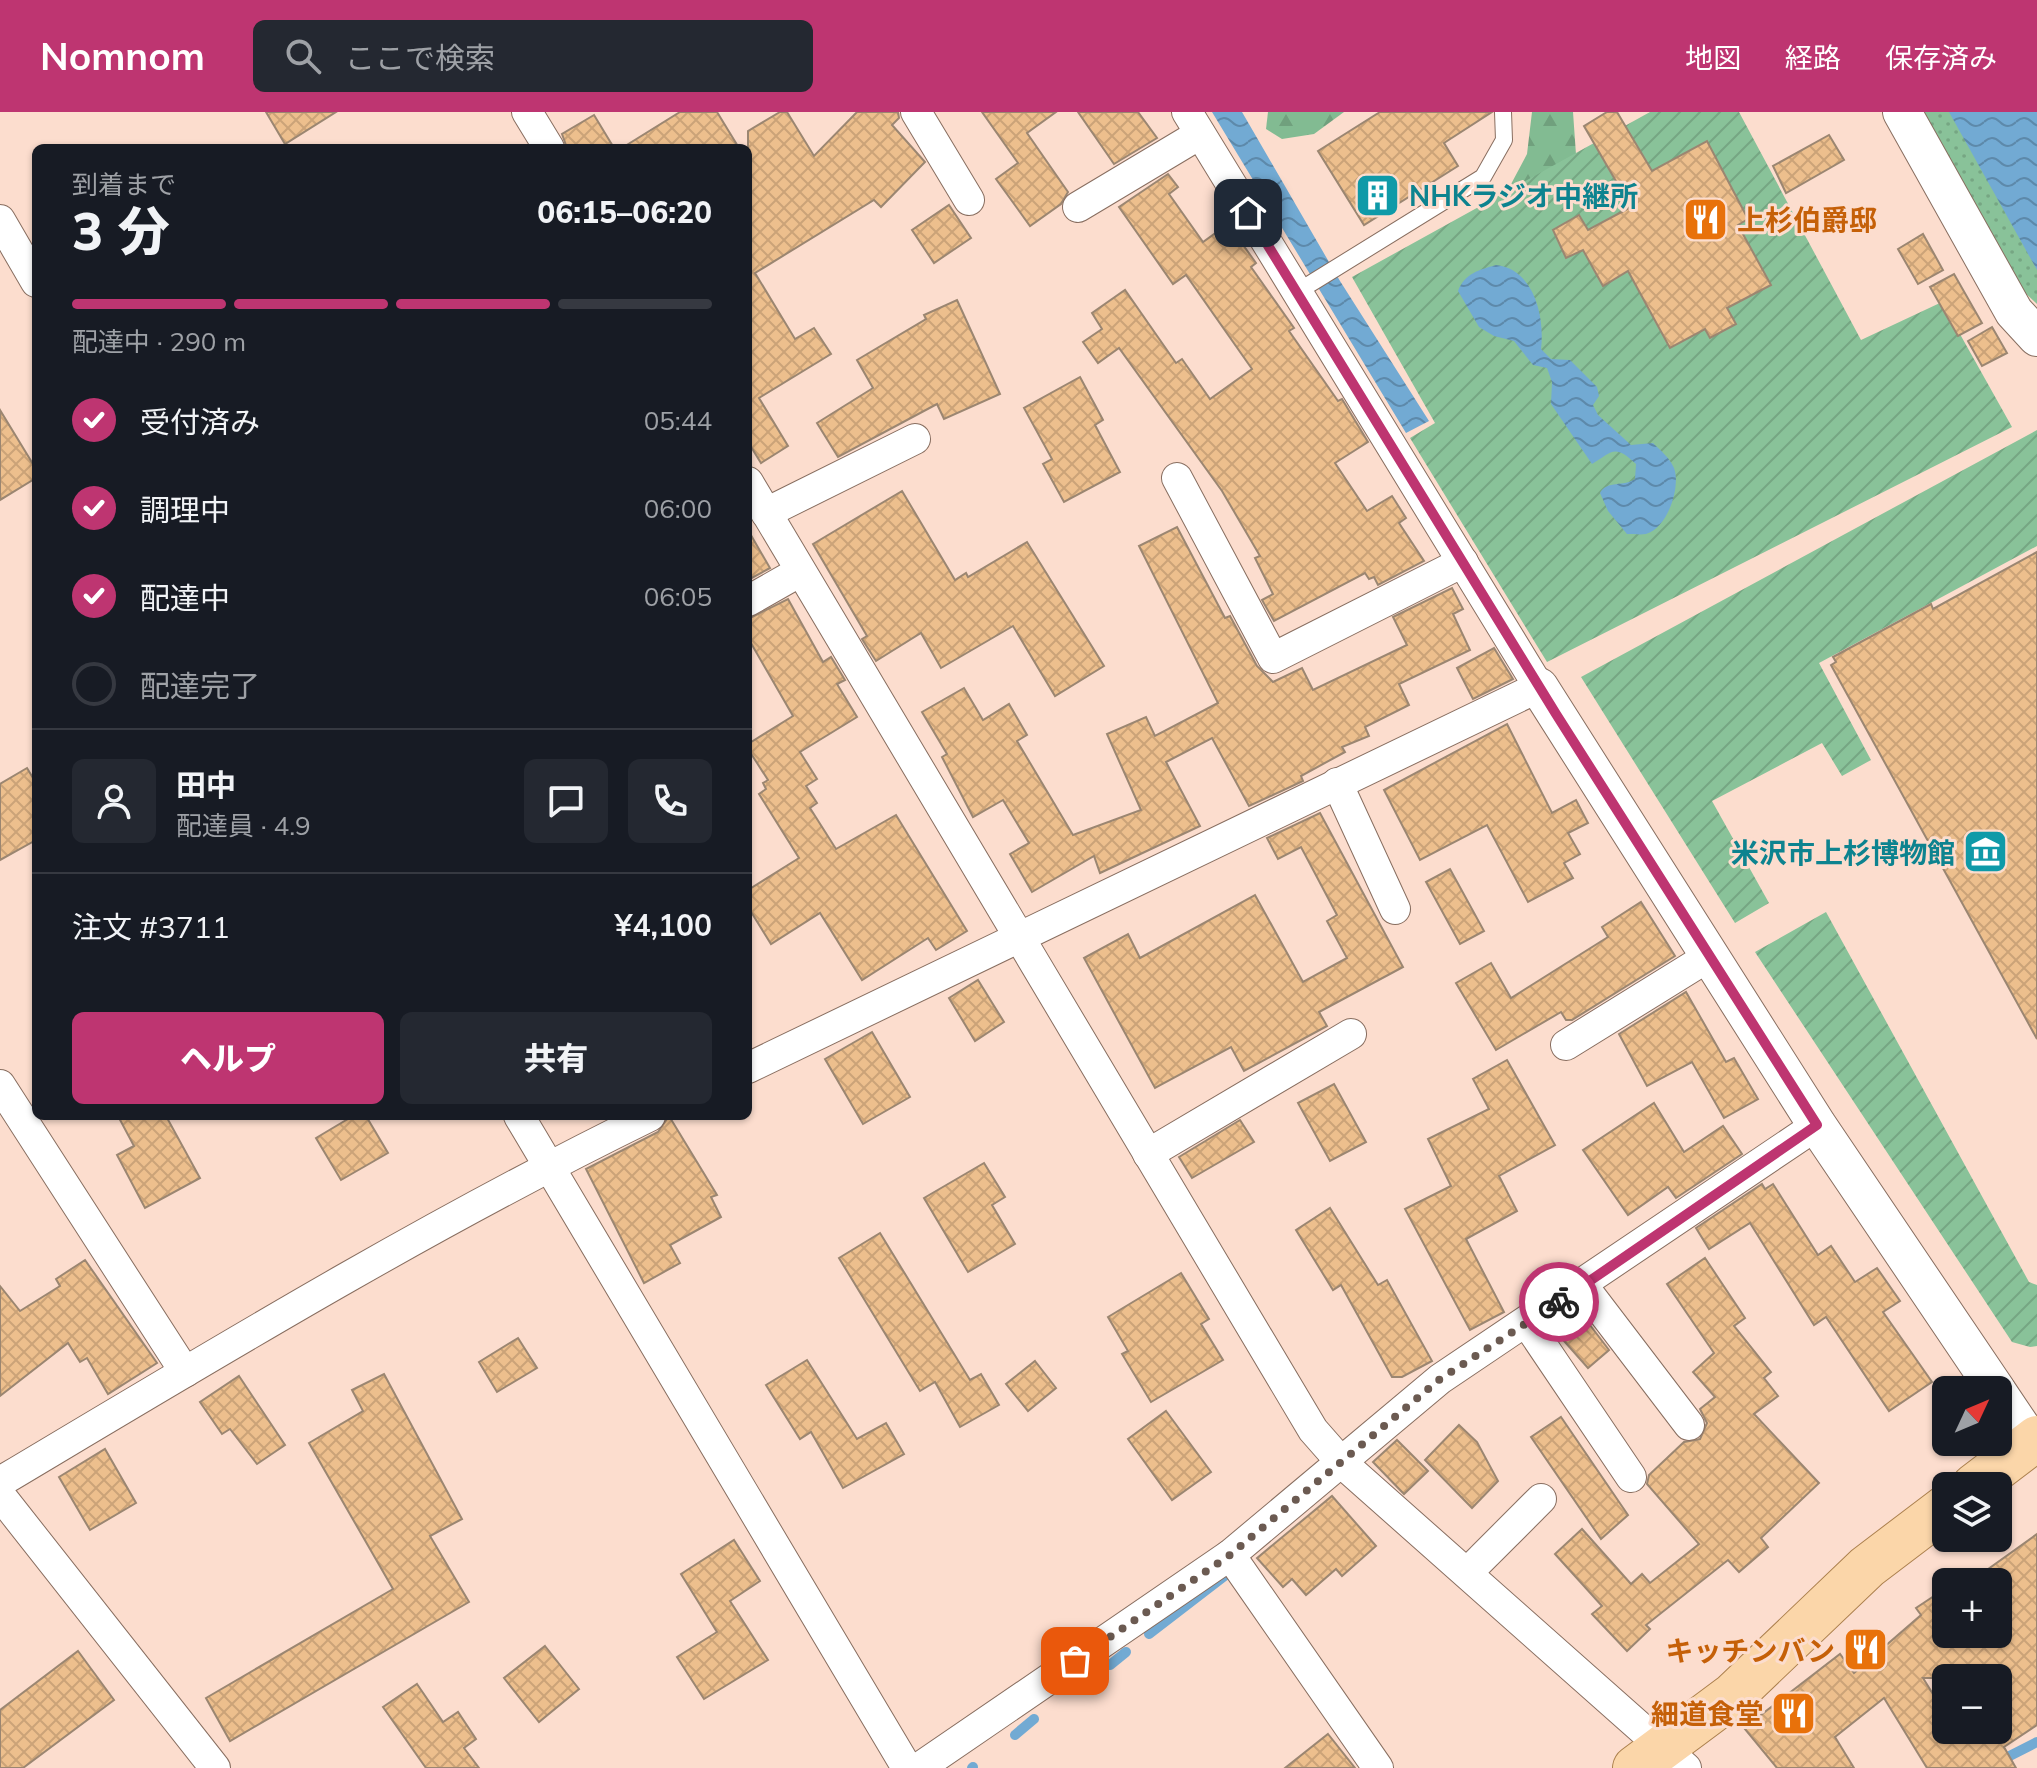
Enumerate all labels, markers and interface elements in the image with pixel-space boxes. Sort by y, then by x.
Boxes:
search box [253,20,813,92]
text: Nomnom [40,32,205,80]
icon: search [281,34,325,78]
text: ここで検索 [345,39,495,77]
text: 地図 [1685,40,1741,75]
text: 経路 [1785,40,1841,75]
text: 保存済み [1885,40,1997,75]
text: 到着まで [72,168,176,201]
building icon: NHKラジオ中継所 [1354,171,1402,219]
place label: NHKラジオ中継所 [1409,178,1638,213]
pin [1214,179,1282,247]
icon: home [1226,191,1270,235]
text: 06:15–06:20 [537,193,712,231]
restaurant icon: 上杉伯爵邸 [1682,195,1730,243]
text: 3 分 [72,198,170,263]
place label: 上杉伯爵邸 [1737,202,1877,237]
text: 配達中 · 290 m [72,325,246,358]
icon: check [72,398,116,442]
text: 受付済み [140,403,260,441]
text: 05:44 [644,404,712,437]
icon: check [72,486,116,530]
text: 調理中 [140,491,230,529]
text: 06:00 [644,492,712,525]
icon: check [72,574,116,618]
text: 配達中 [140,579,230,617]
text: 06:05 [644,580,712,613]
text: 配達完了 [140,667,260,705]
button: person [72,759,156,843]
button: chat [524,759,608,843]
button: phone [628,759,712,843]
text: 田中 [176,766,236,804]
text: 配達員 · 4.9 [176,809,311,842]
museum icon: 米沢市上杉博物館 [1962,828,2010,876]
place label: 米沢市上杉博物館 [1731,835,1955,870]
text: ¥4,100 [615,906,712,944]
text: 注文 #3711 [72,908,230,946]
button: ヘルプ [72,1012,384,1104]
button: 共有 [400,1012,712,1104]
courier [1519,1262,1599,1342]
icon: bike [1537,1280,1581,1324]
north arrow [1932,1376,2012,1456]
map controls [1932,1376,2012,1744]
button: layers [1932,1472,2012,1552]
button: + [1932,1568,2012,1648]
restaurant icon: キッチンバン [1842,1626,1890,1674]
pin [1041,1627,1109,1695]
place label: キッチンバン [1666,1633,1835,1668]
icon: bag [1053,1639,1097,1683]
button: − [1932,1664,2012,1744]
restaurant icon: 細道食堂 [1770,1689,1818,1737]
place label: 細道食堂 [1651,1696,1763,1731]

